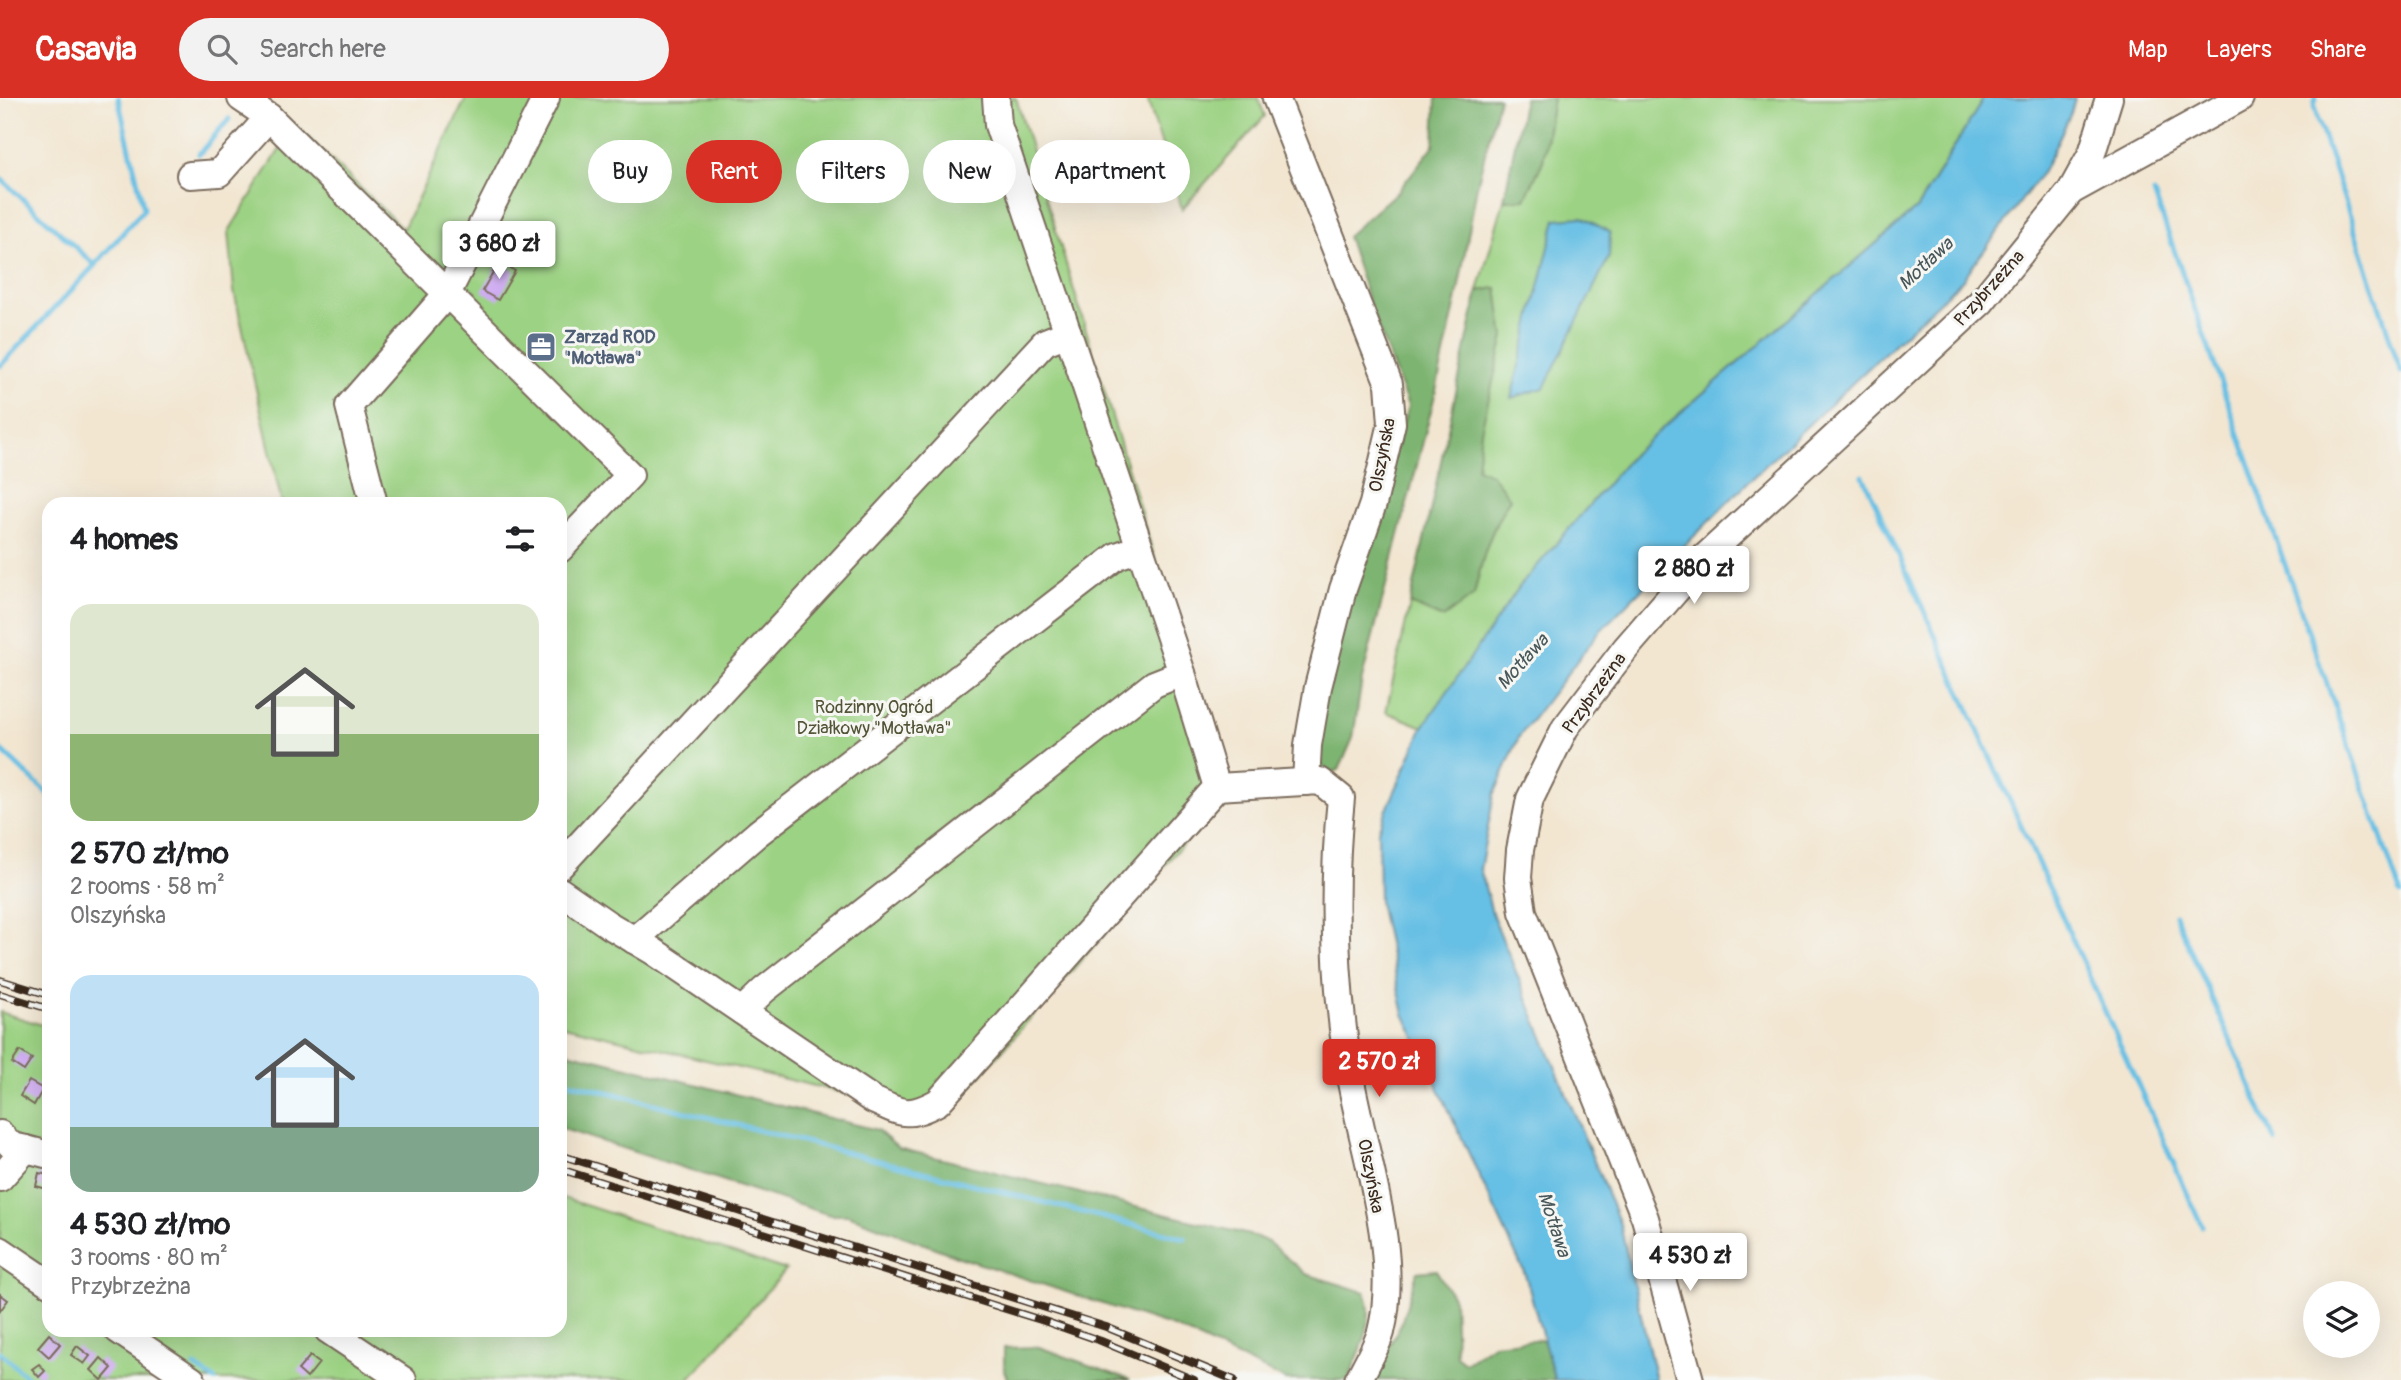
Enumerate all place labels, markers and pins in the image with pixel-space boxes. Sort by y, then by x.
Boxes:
pin: 3 680 zł [427,222,571,281]
place label: Zarząd ROD "Motława" [564,326,656,370]
office icon: Zarząd ROD "Motława" [524,330,558,364]
pin: 2 880 zł [1622,546,1766,606]
pin: 2 570 zł [1307,1040,1451,1099]
pin: 4 530 zł [1618,1234,1762,1293]

